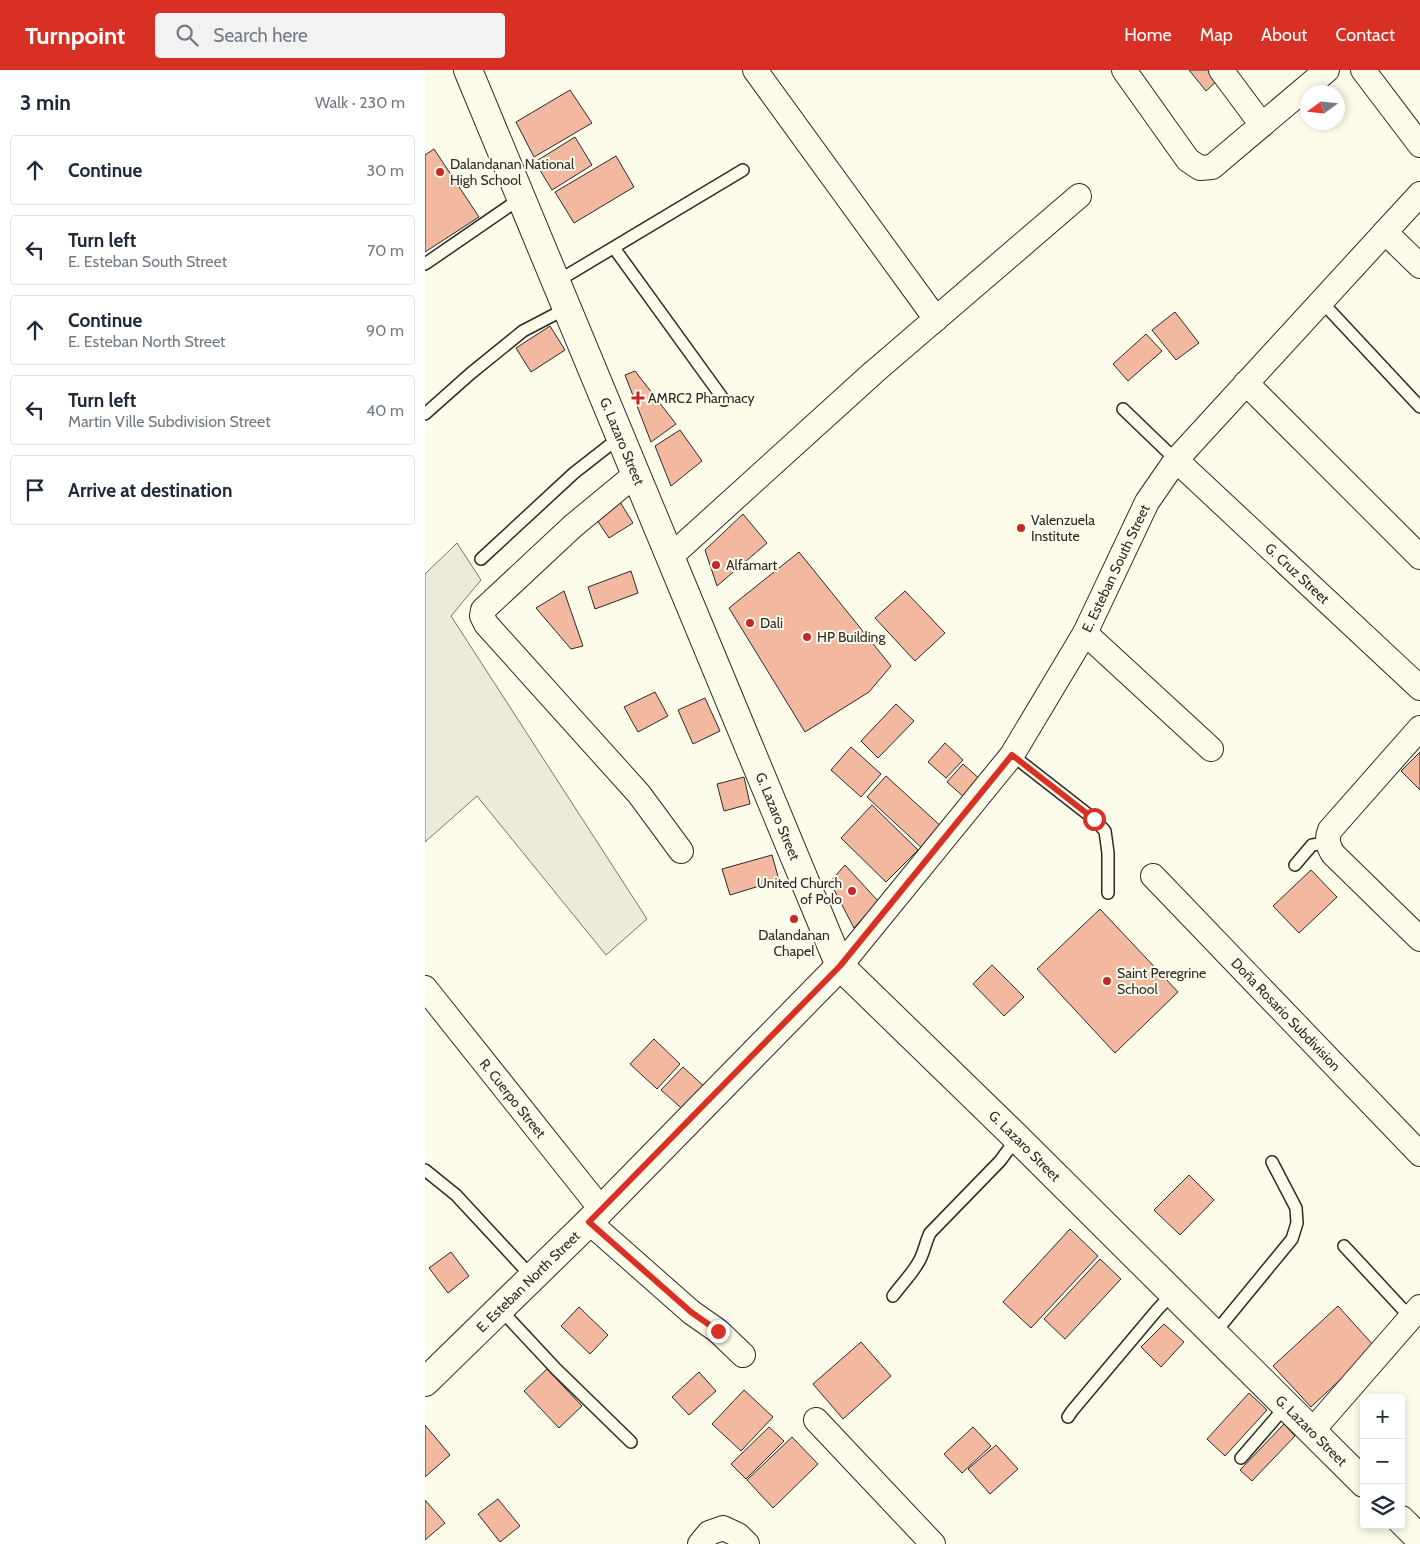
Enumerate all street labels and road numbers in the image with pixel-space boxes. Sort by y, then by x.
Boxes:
street label: G. Lazaro Street [596,395,649,488]
street label: E. Esteban South Street [1078,501,1154,635]
street label: G. Cruz Street [1261,539,1333,608]
street label: G. Lazaro Street [752,770,804,863]
street label: Doña Rosario Subdivision [1227,954,1345,1075]
street label: R. Cuerpo Street [476,1055,550,1142]
street label: G. Lazaro Street [985,1107,1065,1185]
street label: E. Esteban North Street [472,1227,584,1336]
street label: G. Lazaro Street [1272,1391,1351,1470]

